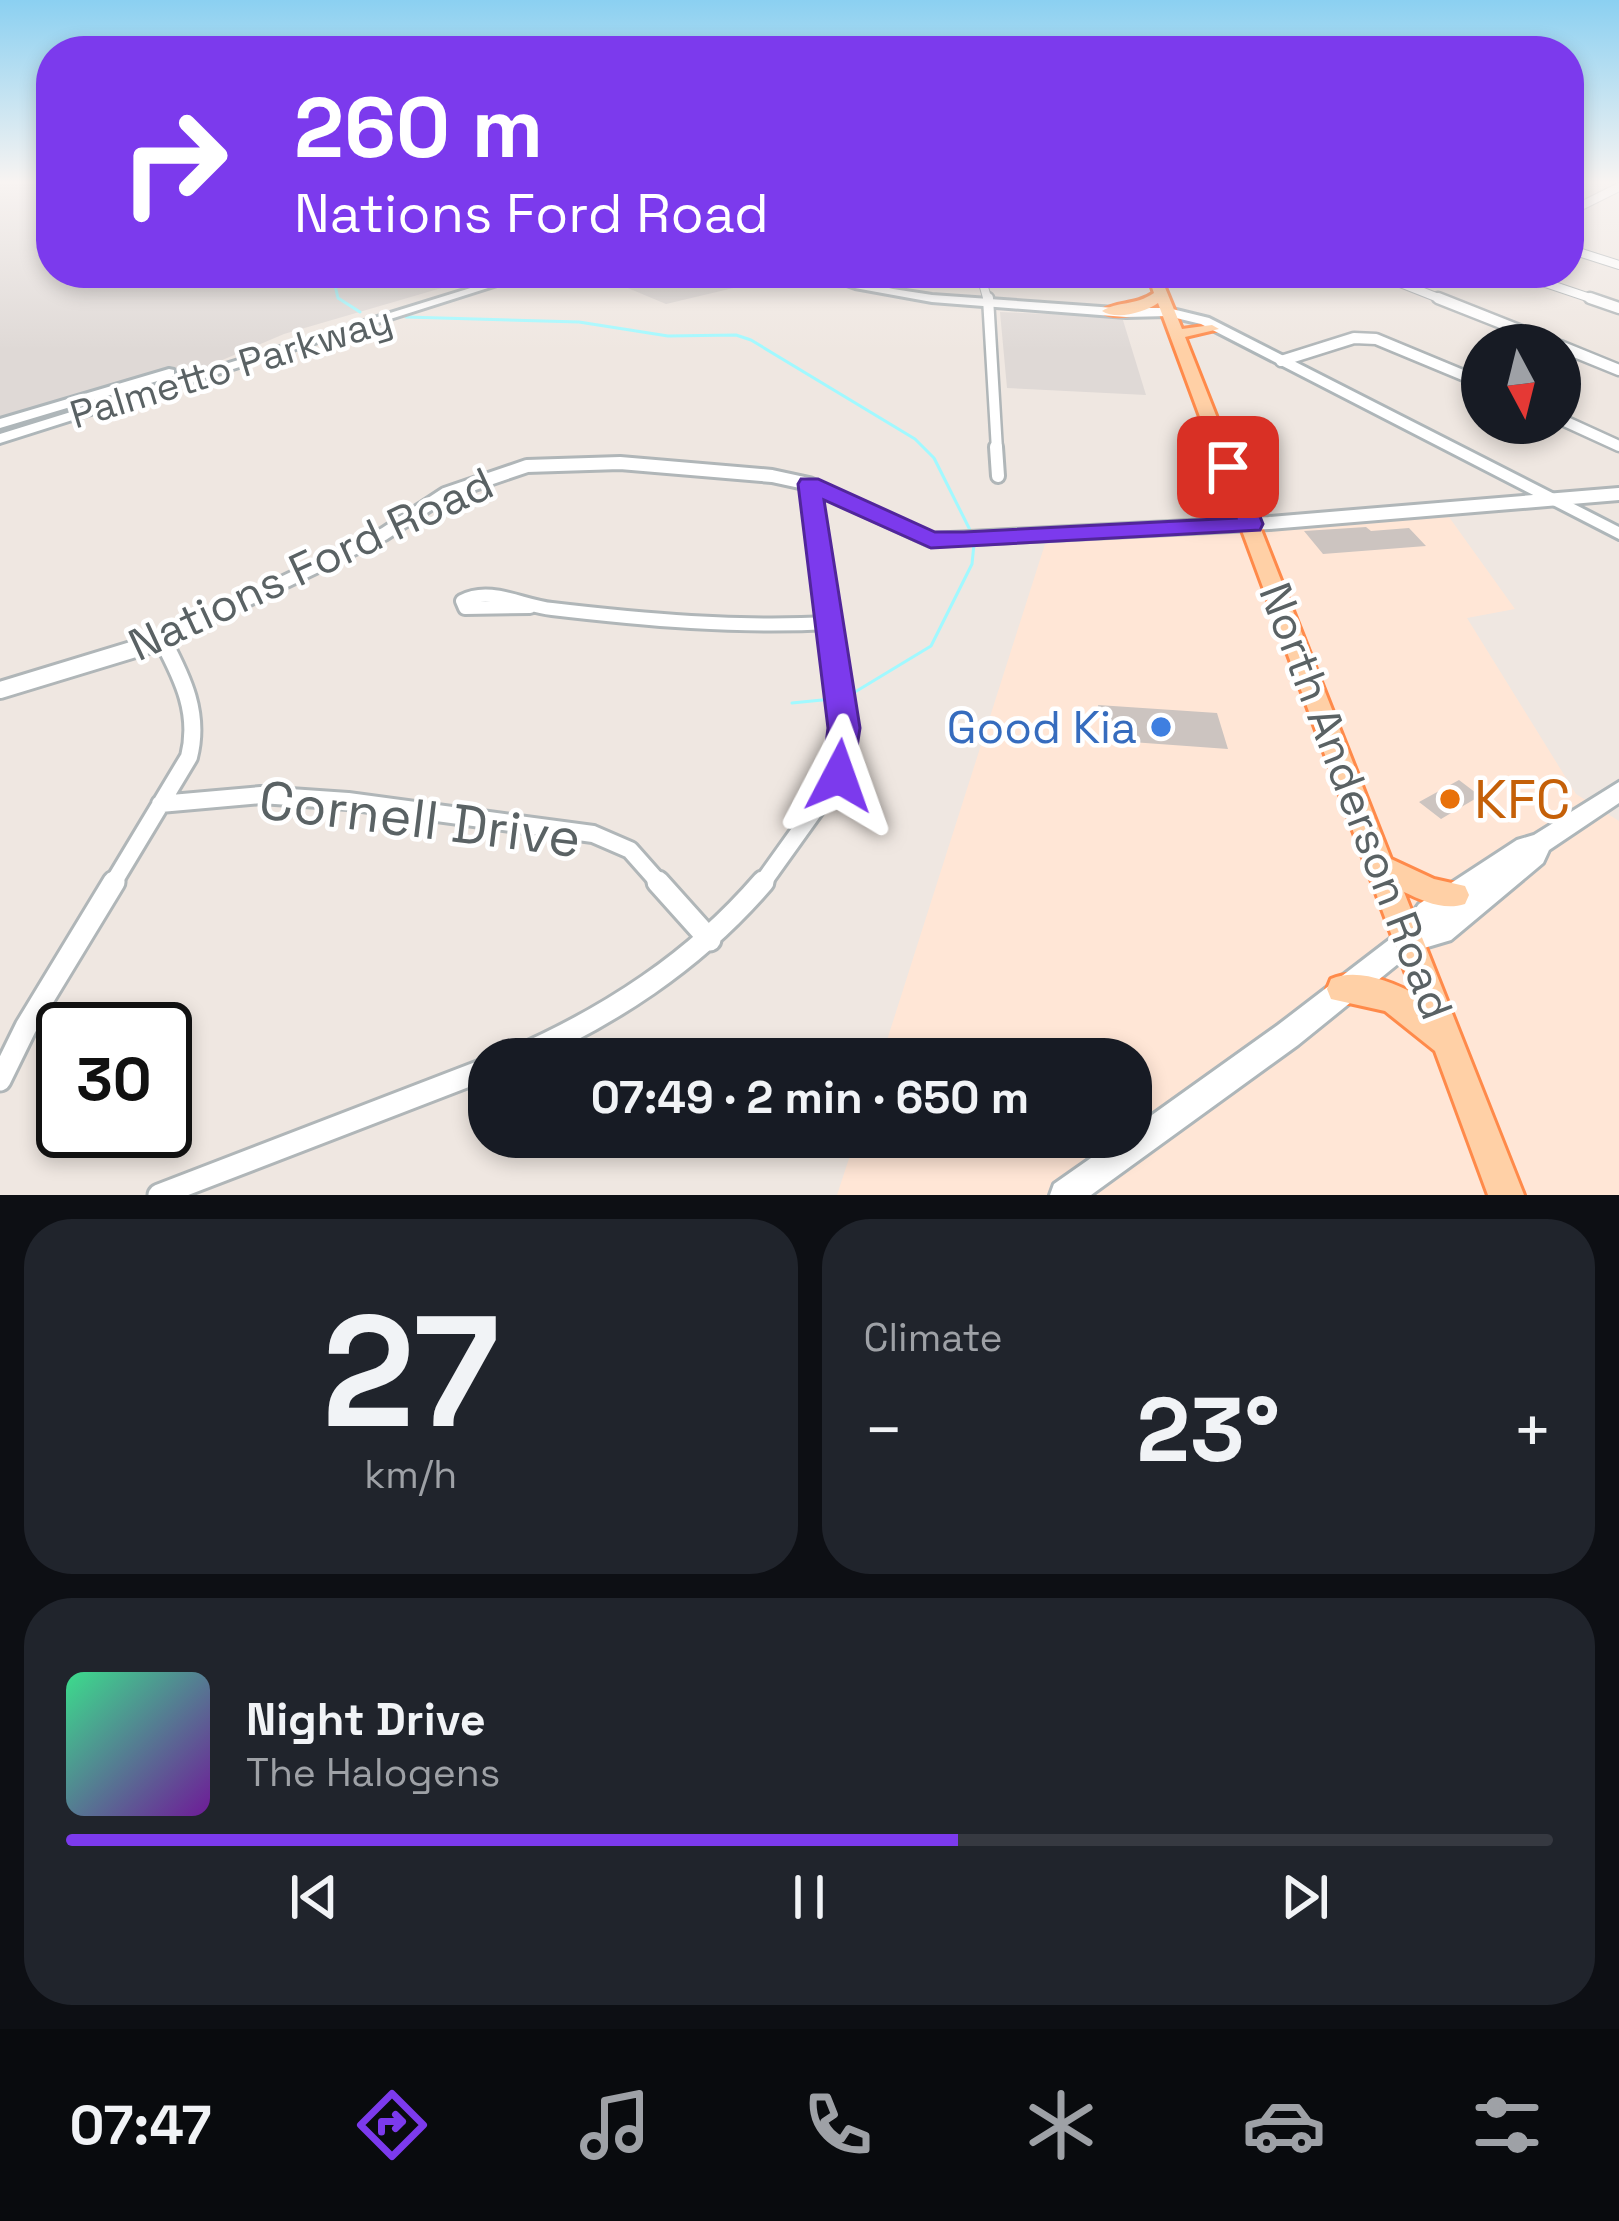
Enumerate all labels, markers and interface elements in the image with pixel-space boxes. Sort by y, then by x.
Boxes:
text: 260 m [294,74,543,182]
icon: right [96,84,252,240]
text: Nations Ford Road [294,179,769,248]
street label: Palmetto Parkway [64,295,398,439]
north arrow [1461,324,1581,444]
map controls [1461,324,1581,444]
pin [1177,416,1279,518]
icon: arrive [1195,434,1261,500]
street label: Nations Ford Road [120,455,502,673]
street label: North Anderson Road [1246,575,1466,1027]
place label: Good Kia [947,699,1137,756]
position arrow [776,713,902,839]
marker: Good Kia [1148,714,1174,740]
street label: Cornell Drive [255,765,585,873]
place label: KFC [1474,765,1570,834]
marker: KFC [1437,786,1463,812]
speed limit sign: 30 [36,1002,192,1158]
text: 07:49 · 2 min · 650 m [591,1069,1029,1126]
text: 27 [322,1272,500,1472]
text: Climate [864,1313,1003,1362]
text: 23° [1136,1372,1280,1487]
text: − [864,1388,904,1472]
text: + [1512,1388,1553,1472]
text: km/h [364,1450,457,1499]
text: Night Drive [246,1691,486,1748]
text: The Halogens [246,1748,500,1797]
icon: previous [281,1864,347,1930]
icon: pause [776,1864,842,1930]
icon: next [1272,1864,1338,1930]
icon: directions [350,2083,434,2167]
icon: music [573,2083,657,2167]
icon: phone [796,2083,880,2167]
icon: climate [1019,2083,1103,2167]
icon: car [1242,2083,1326,2167]
icon: filters [1465,2083,1549,2167]
text: 07:47 [70,2091,211,2160]

